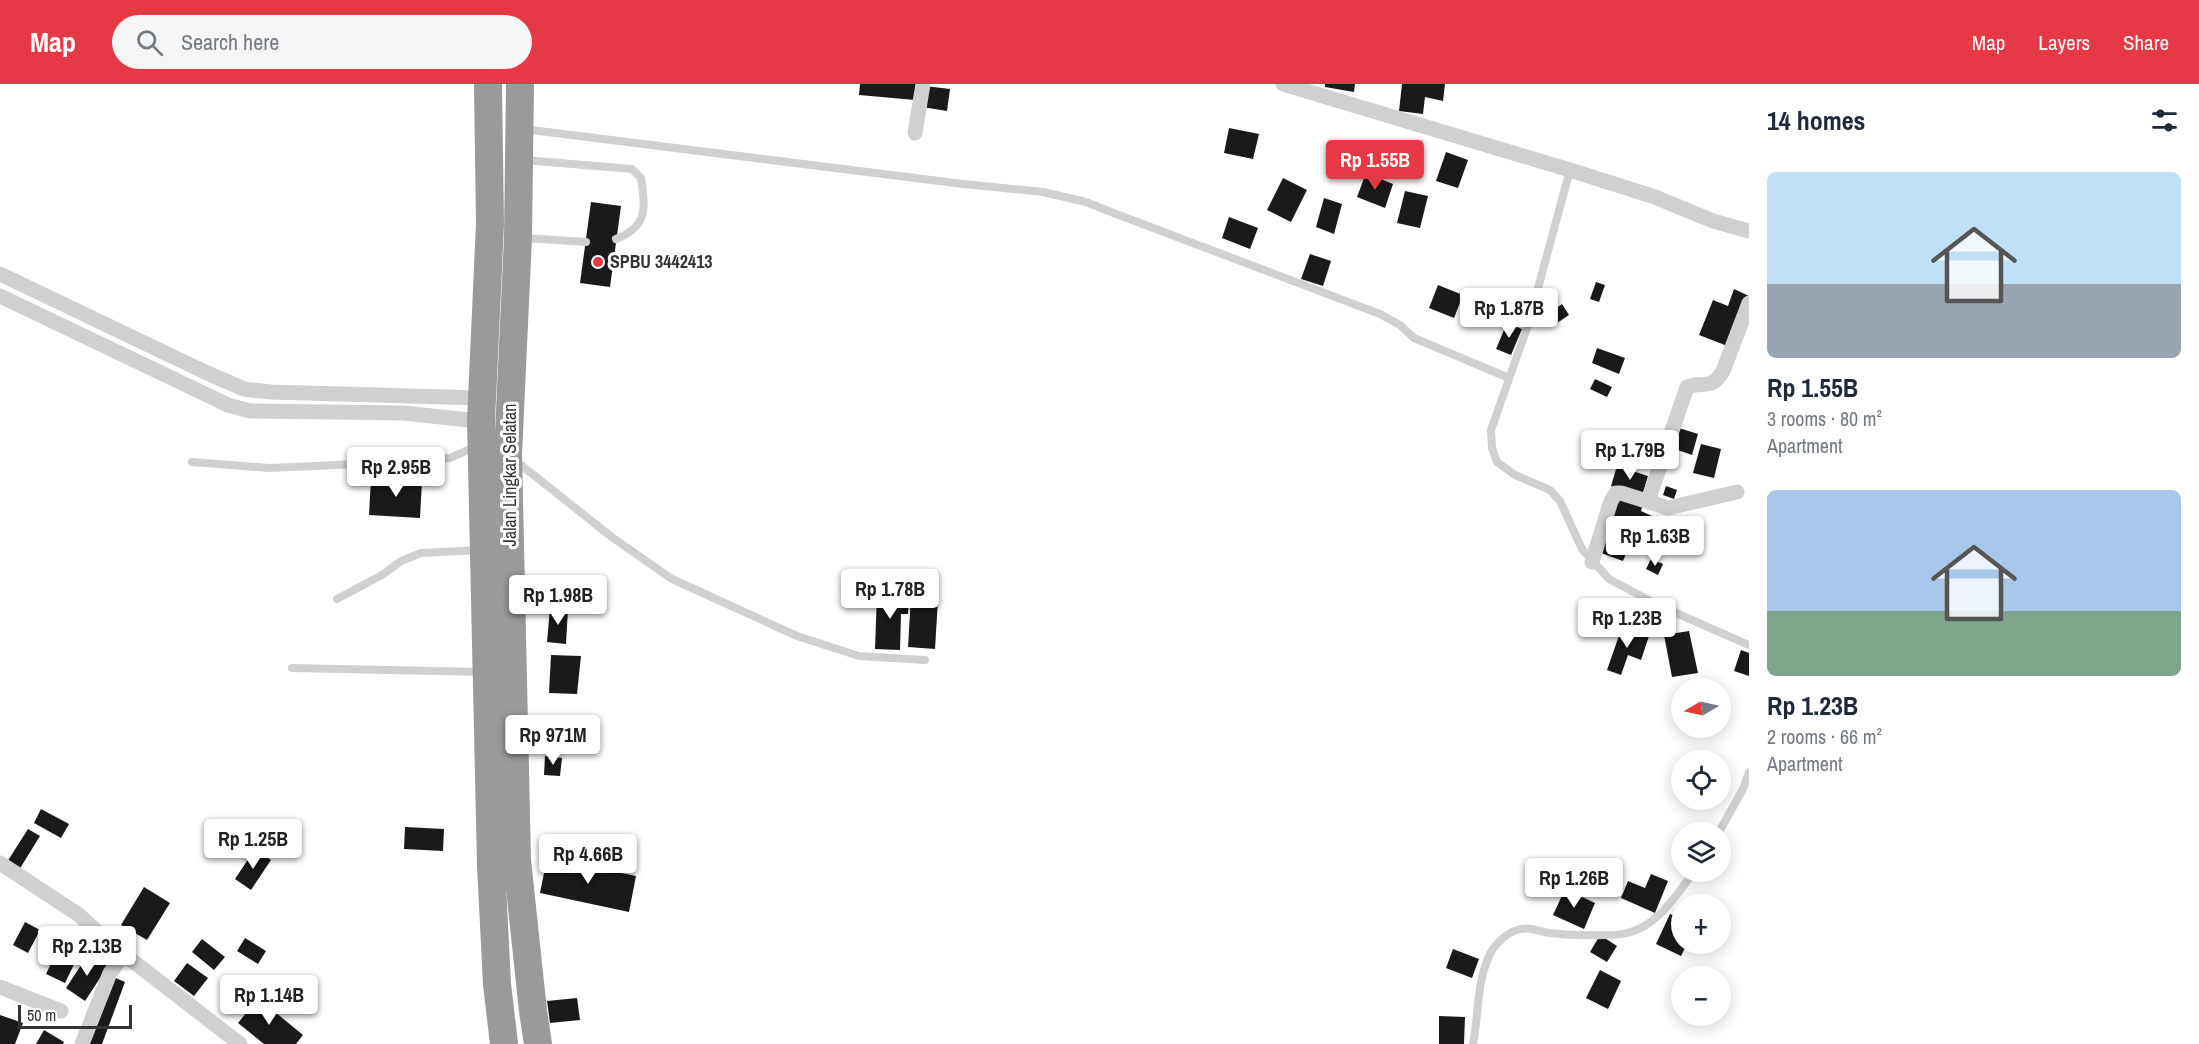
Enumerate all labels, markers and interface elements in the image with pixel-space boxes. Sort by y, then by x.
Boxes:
search box [112,15,532,69]
text: Map [30,23,76,61]
icon: search [133,26,166,59]
text: Search here [181,27,279,57]
text: Map [1972,28,2005,57]
text: Layers [2038,28,2090,57]
text: Share [2123,28,2169,57]
text: 14 homes [1767,103,1865,138]
icon: filters [2148,104,2181,137]
pin: Rp 1.55B [1313,140,1437,191]
text: Rp 1.55B [1340,146,1410,173]
icon: home [1920,211,2028,319]
place label: SPBU 3442413 [610,249,713,274]
marker: SPBU 3442413 [591,255,605,269]
pin: Rp 1.87B [1447,288,1571,339]
text: Rp 1.87B [1474,294,1544,321]
text: Rp 1.55B [1767,370,1858,405]
street label: Jalan Lingkar Selatan [497,404,522,546]
text: 3 rooms · 80 m² [1767,405,1882,432]
pin: Rp 1.79B [1568,430,1692,481]
text: Apartment [1767,432,1843,459]
text: Rp 1.79B [1595,436,1665,463]
pin: Rp 2.95B [334,447,458,498]
text: Rp 2.95B [361,453,431,480]
pin: Rp 1.63B [1593,516,1717,567]
text: Rp 1.63B [1620,522,1690,549]
icon: home [1920,529,2028,637]
pin: Rp 1.78B [828,569,952,620]
pin: Rp 1.98B [496,575,620,626]
text: Rp 1.78B [855,575,925,602]
text: Rp 1.98B [523,581,593,608]
pin: Rp 1.23B [1565,598,1689,649]
text: Rp 1.23B [1592,604,1662,631]
north arrow [1671,678,1731,738]
map controls [1671,678,1731,1026]
text: Rp 1.23B [1767,688,1858,723]
pin: Rp 971M [498,715,608,766]
text: Rp 971M [519,721,587,748]
text: 2 rooms · 66 m² [1767,723,1882,750]
button: locate [1671,750,1731,810]
text: Apartment [1767,750,1843,777]
pin: Rp 1.25B [191,819,315,870]
button: layers [1671,822,1731,882]
text: Rp 1.25B [218,825,288,852]
pin: Rp 4.66B [526,834,650,885]
text: Rp 4.66B [553,840,623,867]
pin: Rp 1.26B [1512,858,1636,909]
text: Rp 1.26B [1539,864,1609,891]
button: + [1671,894,1731,954]
pin: Rp 2.13B [25,926,149,977]
text: Rp 2.13B [52,932,122,959]
button: − [1671,966,1731,1026]
pin: Rp 1.14B [207,975,331,1026]
text: Rp 1.14B [234,981,304,1008]
scale bar [18,1002,132,1030]
text: 50 m [27,1004,56,1026]

